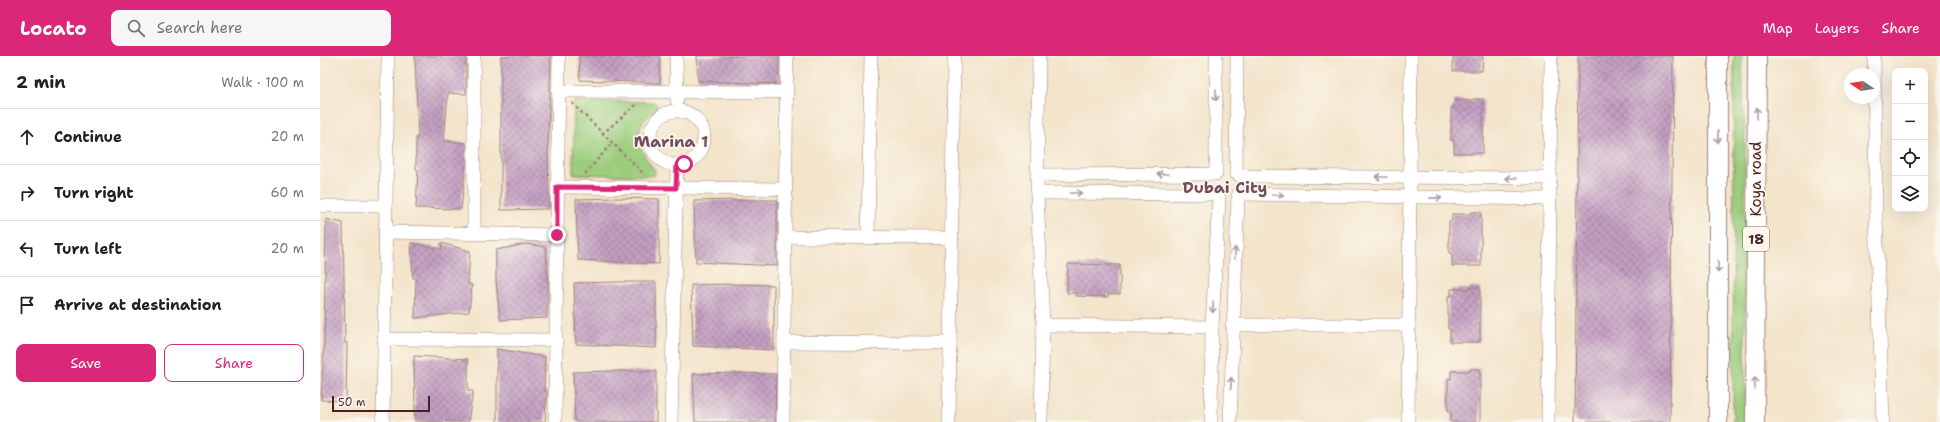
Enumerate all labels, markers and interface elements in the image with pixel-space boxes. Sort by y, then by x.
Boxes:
search box [111,10,391,46]
text: Locato [20,16,87,41]
icon: search [125,17,147,39]
text: Search here [157,18,242,38]
text: Map [1763,19,1793,37]
text: Layers [1815,19,1859,37]
text: Share [1881,19,1920,37]
north arrow [1844,68,1880,104]
map controls [1892,68,1928,212]
button: + [1892,68,1928,104]
text: 2 min [16,71,66,93]
text: Walk · 100 m [221,74,304,91]
one-way arrow [1212,88,1220,101]
button: − [1892,104,1928,140]
one-way arrow [1753,107,1761,120]
icon: ahead [16,126,38,148]
text: Continue [54,127,122,147]
text: 20 m [271,128,304,145]
one-way arrow [1714,130,1722,143]
district label: Marina 1 [634,131,708,152]
button: locate [1892,140,1928,176]
street label: Koya road [1746,141,1766,217]
route start [675,155,693,173]
one-way arrow [1157,170,1170,178]
one-way arrow [1375,173,1388,181]
one-way arrow [1505,174,1518,182]
button: layers [1892,176,1928,212]
district label: Dubai City [1183,177,1267,198]
icon: right [16,182,38,204]
text: Turn right [54,183,134,203]
text: 60 m [271,184,304,201]
one-way arrow [1069,189,1082,197]
one-way arrow [1271,191,1284,199]
one-way arrow [1429,194,1442,202]
route end [548,226,566,244]
road number: 18 [1743,227,1769,251]
icon: left [16,238,38,260]
text: Turn left [54,239,122,259]
text: 20 m [271,240,304,257]
one-way arrow [1231,247,1239,260]
one-way arrow [1714,260,1722,273]
icon: arrive [16,294,38,316]
text: Arrive at destination [54,295,222,315]
one-way arrow [1210,300,1217,313]
button: Save [16,344,156,382]
button: Share [164,344,304,382]
one-way arrow [1227,377,1235,390]
one-way arrow [1751,377,1759,390]
scale bar [332,394,430,413]
text: 50 m [338,395,366,410]

